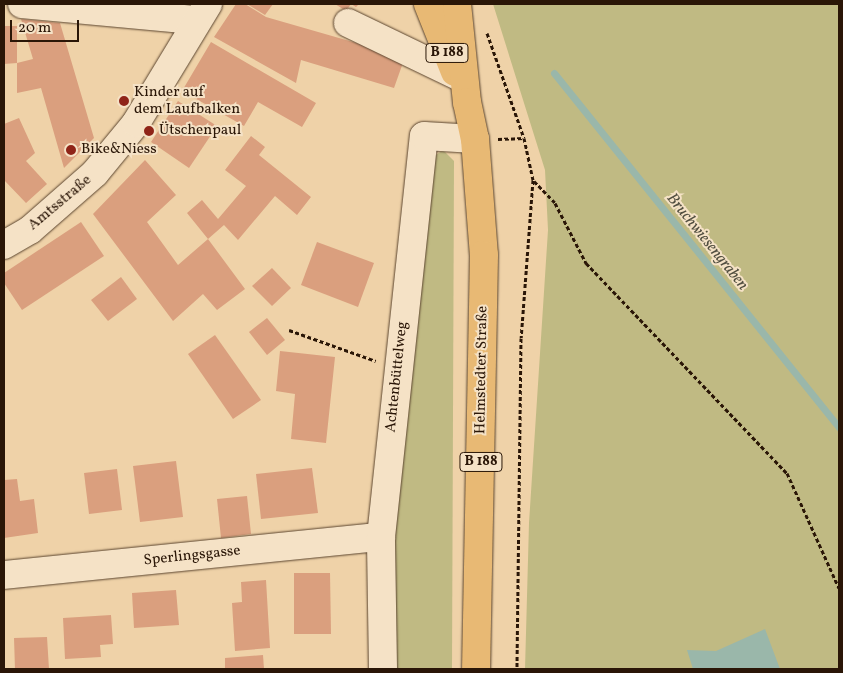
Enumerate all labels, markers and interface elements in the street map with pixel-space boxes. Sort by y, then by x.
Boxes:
scale bar [12,10,81,42]
text: 20 m [18,18,51,39]
road number: B 188 [424,42,470,64]
place label: Kinder auf dem Laufbalken [134,83,240,118]
marker: Kinder auf dem Laufbalken [118,95,130,107]
place label: Ütschenpaul [159,122,241,140]
marker: Ütschenpaul [143,125,155,137]
place label: Bike&Niess [81,141,157,159]
marker: Bike&Niess [65,144,77,156]
street label: Amtsstraße [25,171,95,235]
water label: Bruchwiesengraben [662,190,752,294]
street label: Helmstedter Straße [472,306,492,434]
street label: Achtenbüttelweg [382,321,412,433]
road number: B 188 [458,451,504,474]
street label: Sperlingsgasse [143,542,241,570]

